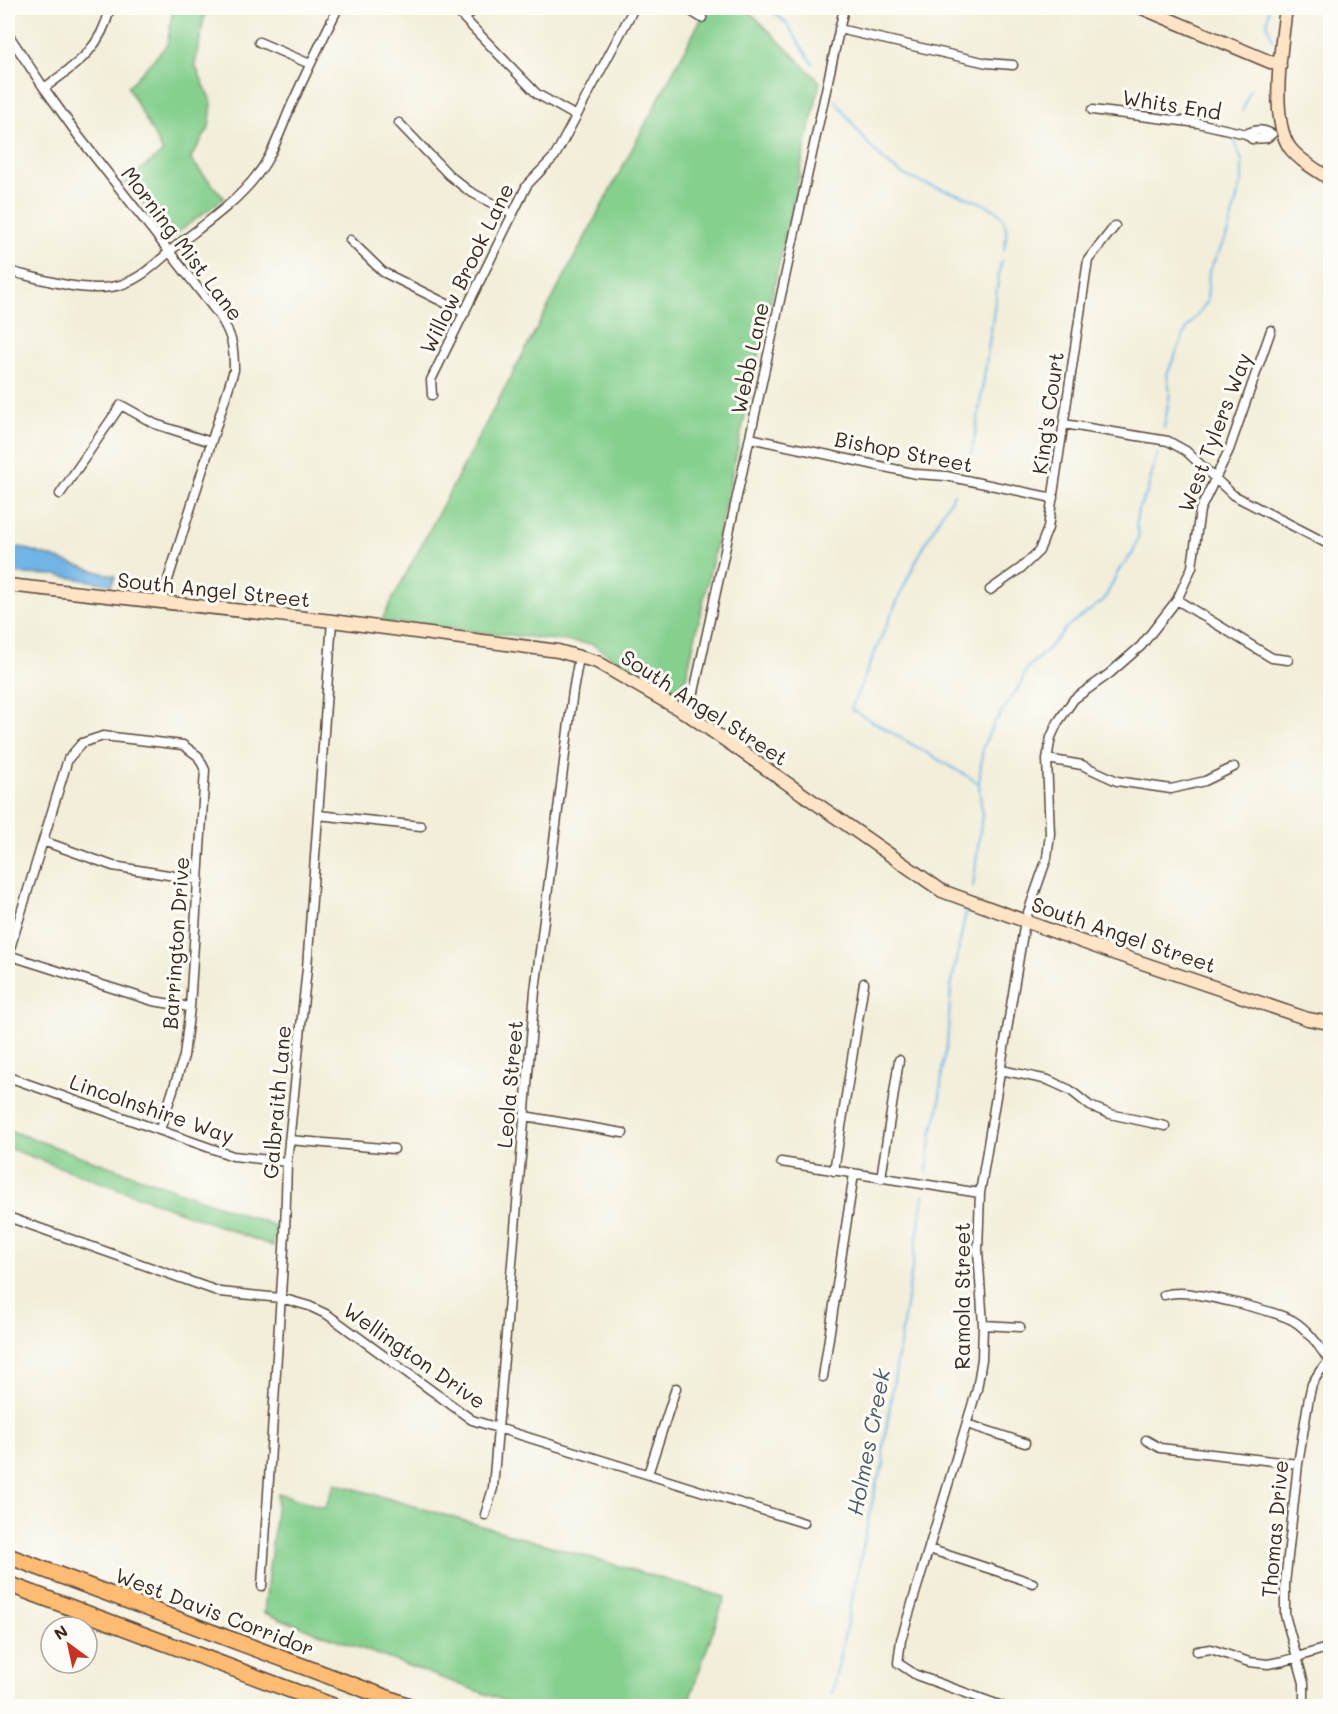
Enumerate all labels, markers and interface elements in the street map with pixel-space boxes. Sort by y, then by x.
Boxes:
street label: Whits End [1121,83,1223,125]
street label: Morning Mist Lane [116,160,250,326]
street label: Willow Brook Lane [413,178,519,358]
street label: Webb Lane [724,300,774,416]
street label: West Tylers Way [1171,349,1257,515]
street label: King's Court [1025,350,1069,476]
street label: Bishop Street [832,424,976,478]
street label: South Angel Street [116,565,312,613]
street label: South Angel Street [616,643,794,771]
street label: Barrington Drive [155,856,195,1030]
street label: South Angel Street [1028,890,1220,978]
street label: Leola Street [490,1019,528,1149]
street label: Galbraith Lane [256,1024,296,1180]
street label: Lincolnshire Way [66,1067,238,1149]
street label: Ramola Street [948,1222,975,1370]
street label: Wellington Drive [339,1296,491,1414]
water label: Holmes Creek [840,1365,897,1518]
street label: Thomas Drive [1255,1459,1293,1599]
street label: West Davis Corridor [112,1561,318,1661]
north arrow [39,1615,99,1675]
text: N [50,1620,71,1644]

